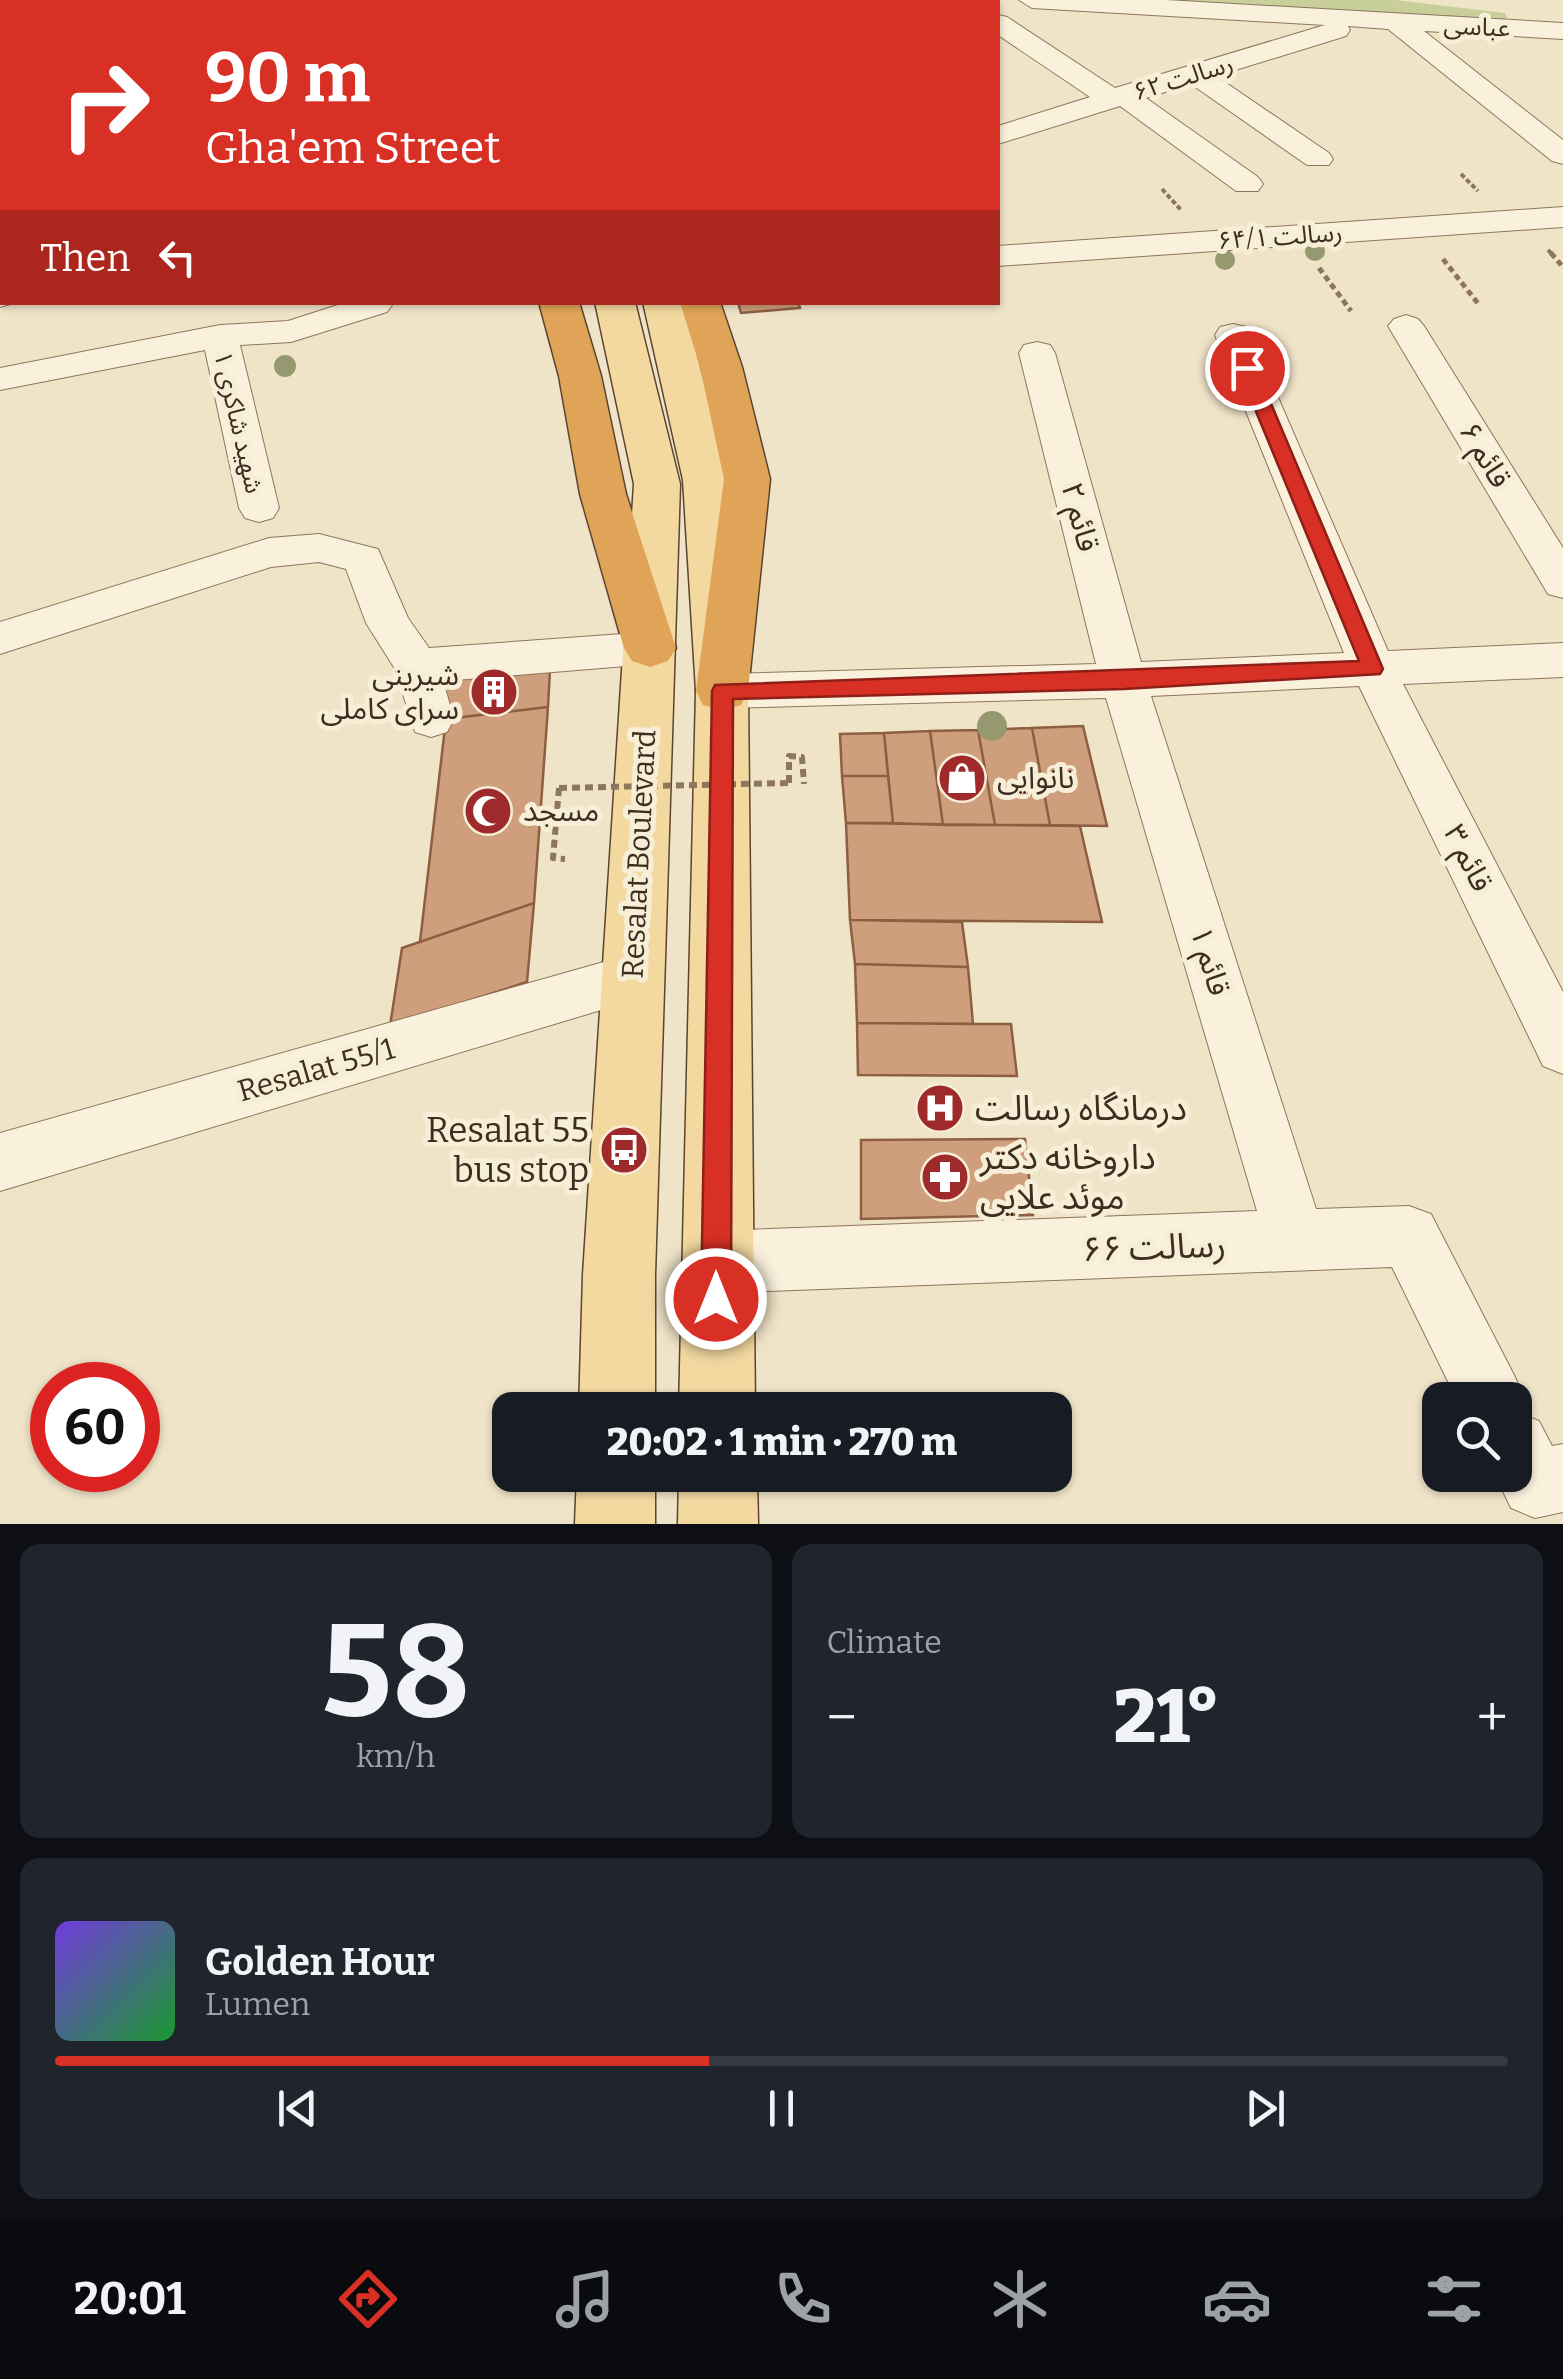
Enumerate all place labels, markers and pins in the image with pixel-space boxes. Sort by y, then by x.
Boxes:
pin [1205,326,1290,411]
place label: شیرینی سرای کاملی [320,657,459,727]
building icon: شیرینی سرای کاملی [468,666,520,718]
shop icon: نانوایی [936,752,988,804]
place label: نانوایی [997,760,1074,796]
mosque icon: مسجد [462,785,514,837]
place label: مسجد [523,793,599,829]
hospital icon: درمانگاه رسالت [914,1082,966,1134]
place label: درمانگاه رسالت [975,1087,1187,1129]
place label: Resalat 55 bus stop [426,1109,589,1191]
bus stop icon: Resalat 55 bus stop [598,1124,650,1176]
place label: داروخانه دکتر موئد علایی [979,1136,1156,1218]
pharmacy icon: داروخانه دکتر موئد علایی [919,1151,971,1203]

